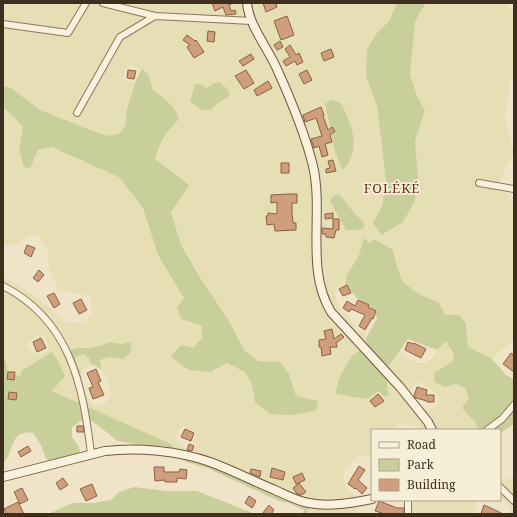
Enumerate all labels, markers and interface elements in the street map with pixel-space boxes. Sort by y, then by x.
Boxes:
district label: FOLÉKÉ [364,179,420,197]
legend [371,429,501,501]
text: Road [407,436,437,453]
text: Park [407,456,435,473]
text: Building [407,476,456,493]

